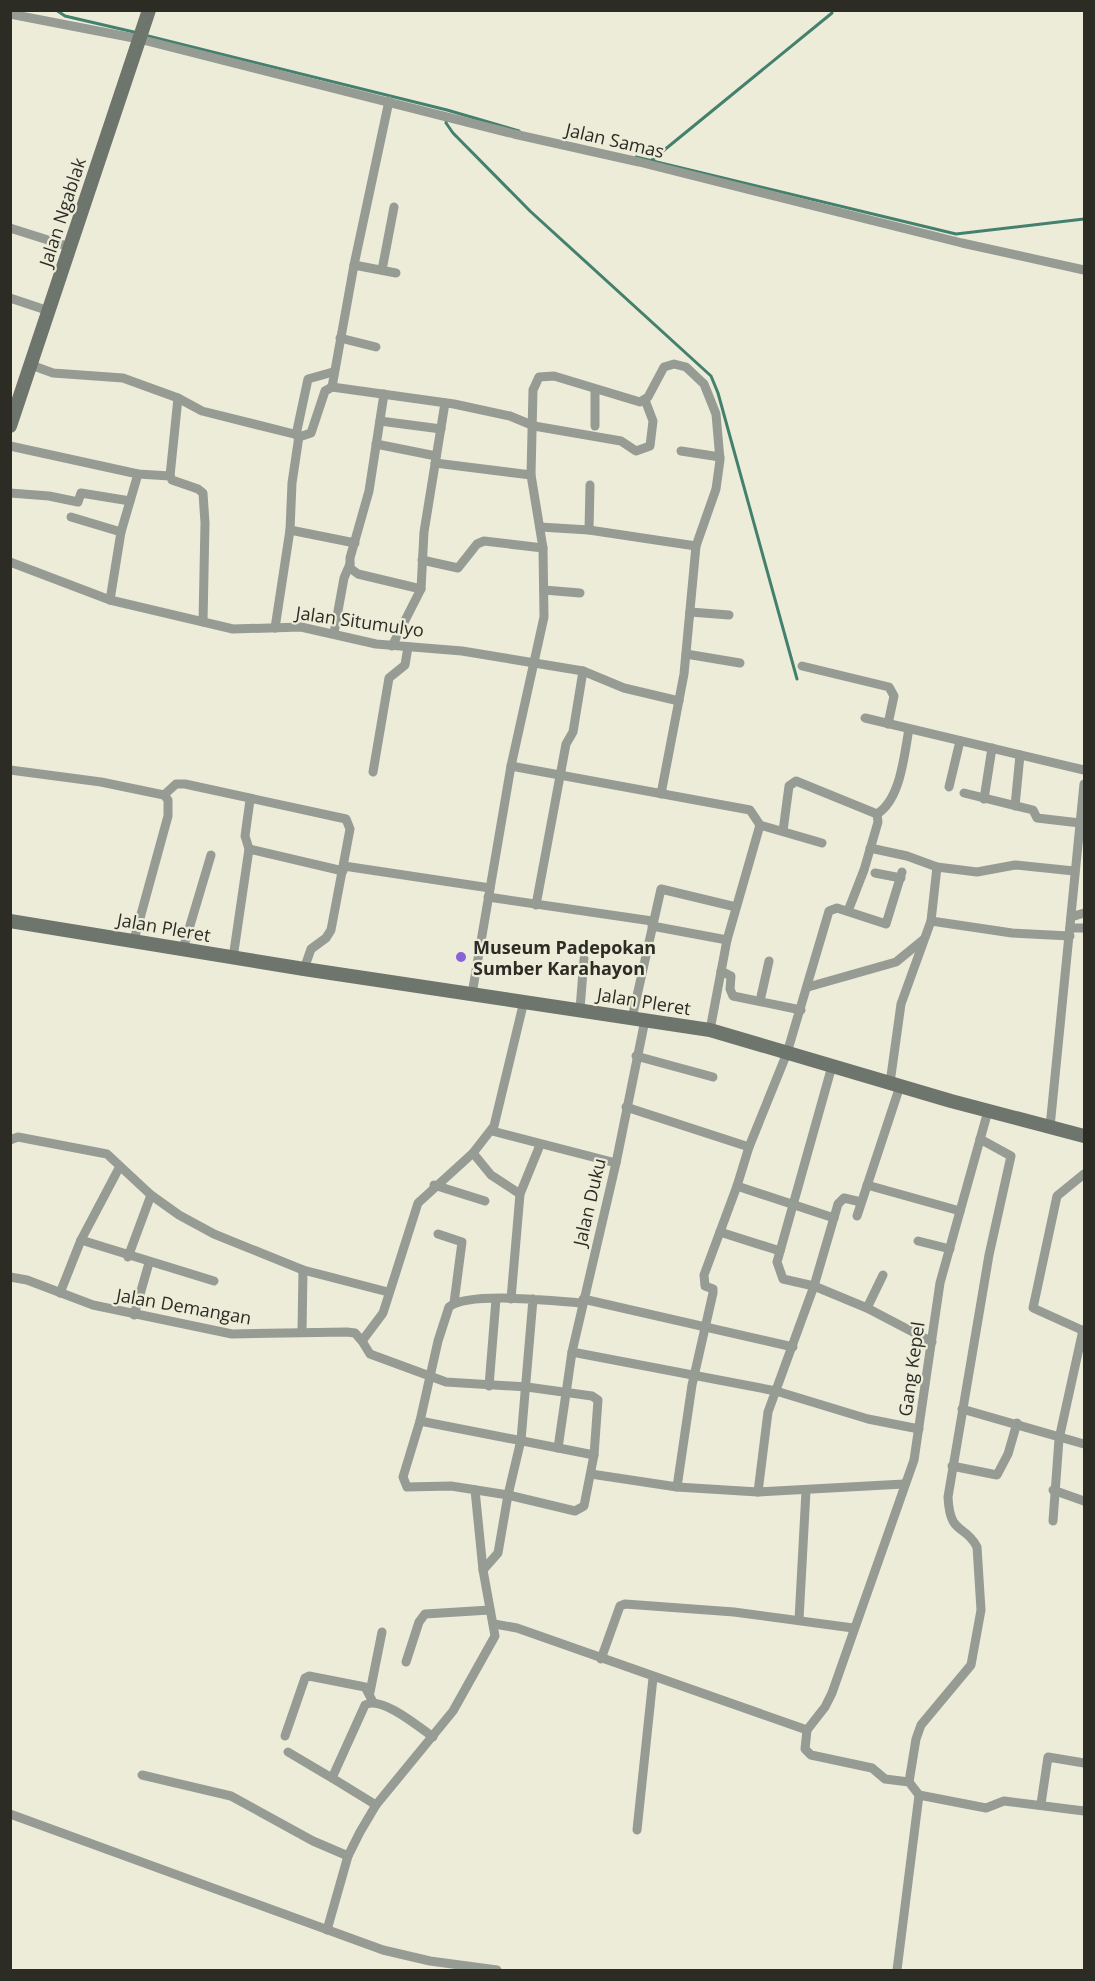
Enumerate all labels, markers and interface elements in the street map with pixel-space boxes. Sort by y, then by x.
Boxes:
street label: Jalan Samas [562,117,667,163]
street label: Jalan Ngablak [32,154,91,272]
street label: Jalan Situmulyo [292,600,426,642]
street label: Jalan Pleret [113,907,213,947]
place label: Museum Padepokan Sumber Karahayon [473,935,656,980]
marker: Museum Padepokan Sumber Karahayon [454,950,468,964]
street label: Jalan Pleret [593,981,693,1020]
street label: Jalan Duku [567,1156,611,1250]
street label: Jalan Demangan [113,1282,253,1330]
street label: Gang Kepel [892,1320,930,1418]

